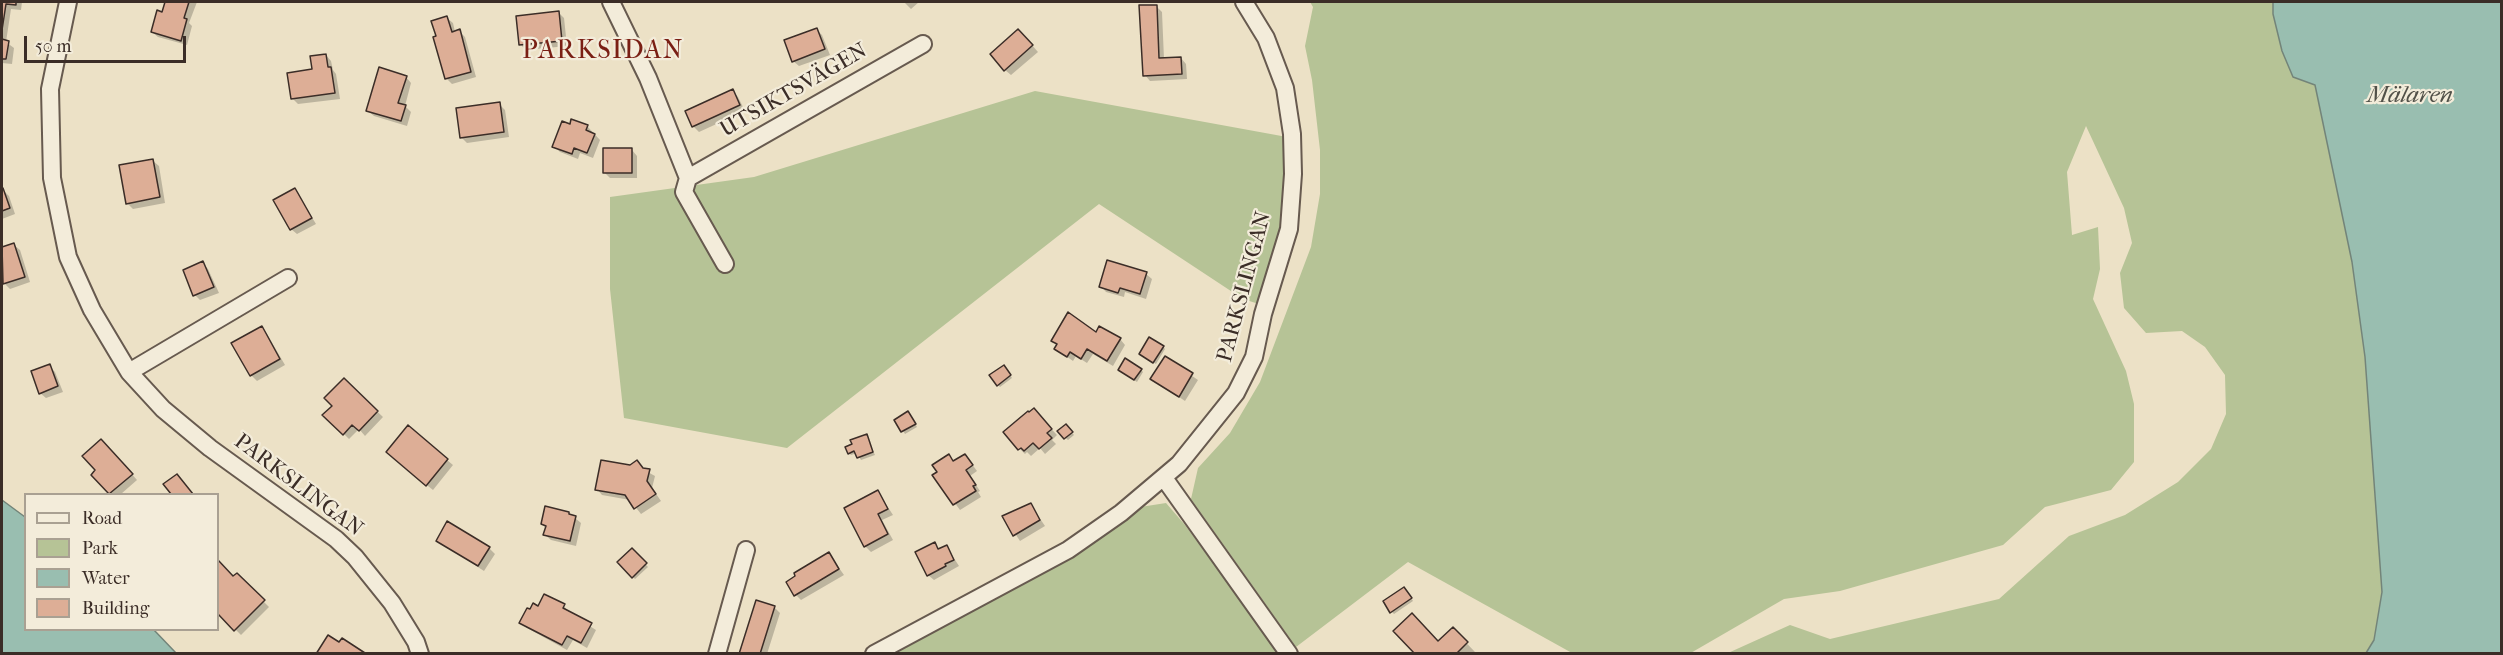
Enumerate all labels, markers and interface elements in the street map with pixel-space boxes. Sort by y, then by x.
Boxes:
scale bar [27,24,189,62]
text: 50 m [35,36,71,57]
district label: PARKSIDAN [522,36,684,68]
street label: UTSIKTSVÄGEN [716,38,872,144]
water label: Mälaren [2367,82,2453,110]
street label: PARKSLINGAN [1212,209,1278,365]
street label: PARKSLINGAN [228,429,368,543]
legend [24,493,219,631]
text: Road [82,508,122,529]
text: Park [82,538,118,559]
text: Water [82,568,130,589]
text: Building [82,598,149,619]

